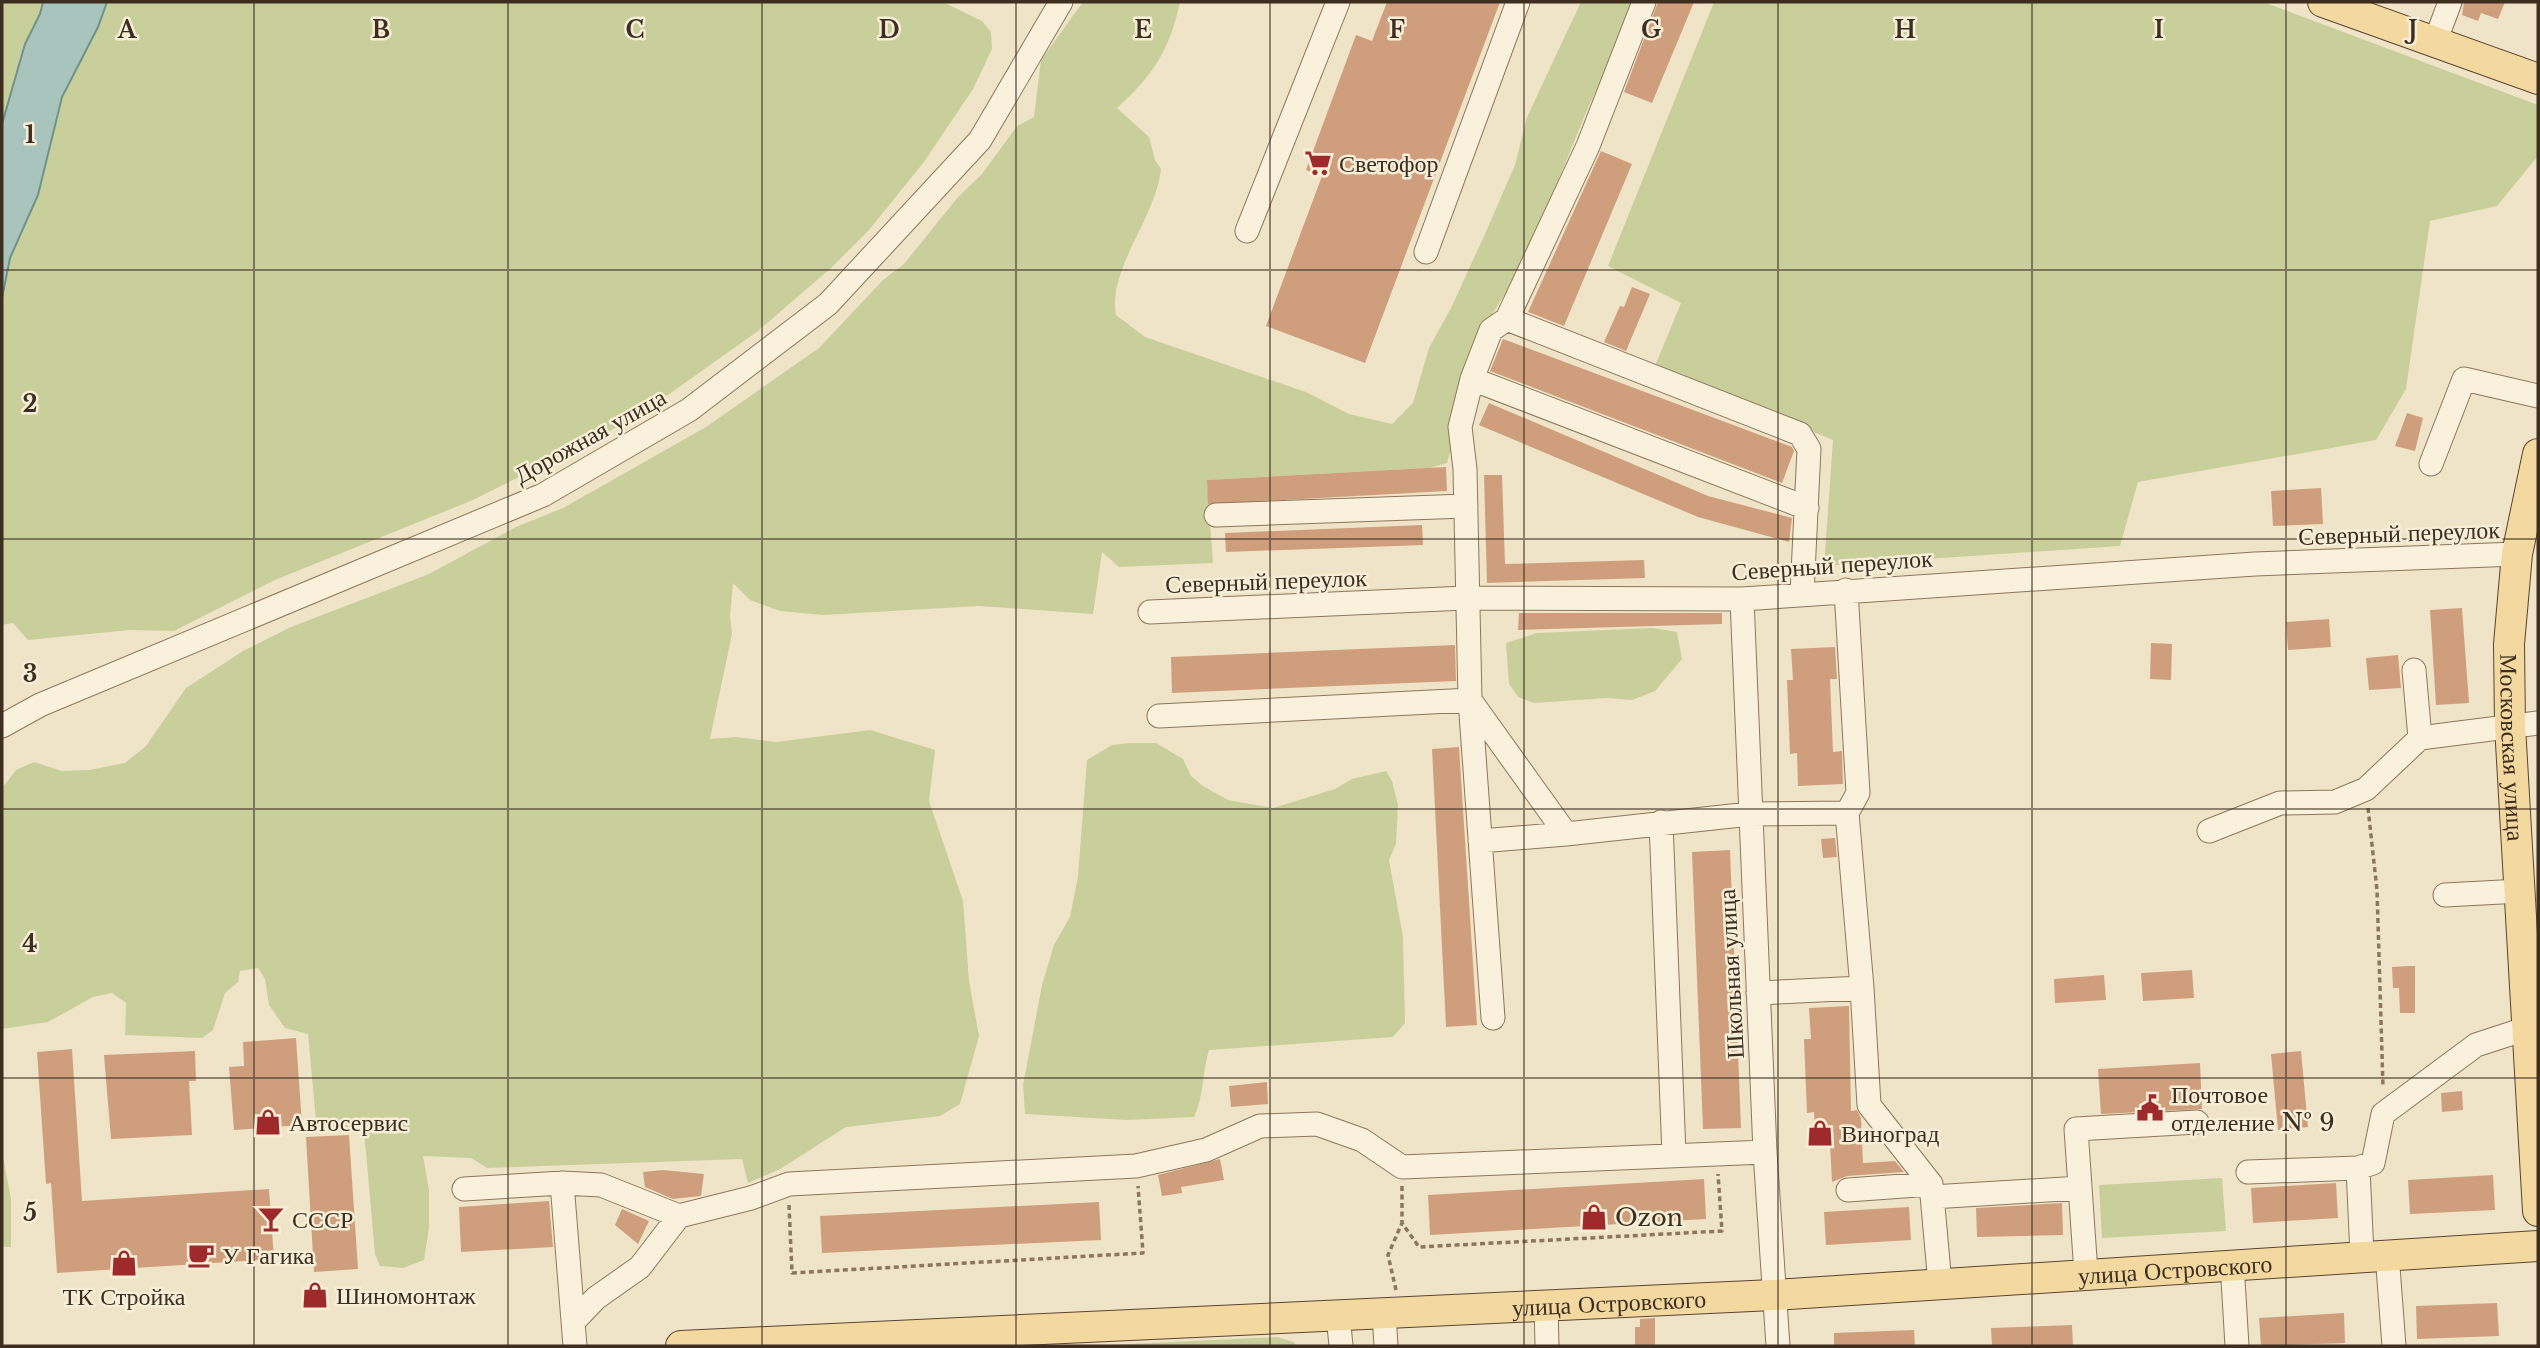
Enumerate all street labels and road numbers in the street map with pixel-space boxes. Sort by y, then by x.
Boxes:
street label: Дорожная улица [509,382,671,490]
street label: Северный переулок [2298,515,2501,551]
street label: Северный переулок [1730,543,1934,586]
street label: Северный переулок [1165,563,1368,599]
street label: Московская улица [2495,654,2531,842]
street label: Школьная улица [1712,888,1750,1060]
street label: улица Островского [2077,1249,2273,1290]
street label: улица Островского [1511,1284,1707,1322]

